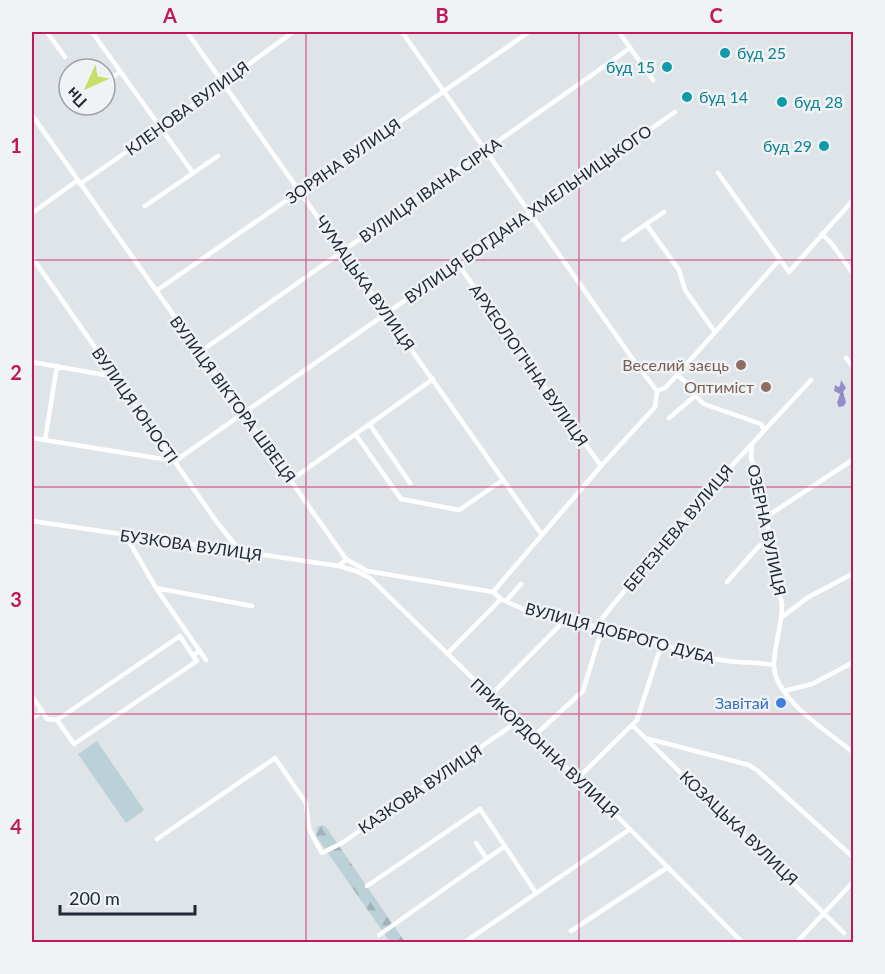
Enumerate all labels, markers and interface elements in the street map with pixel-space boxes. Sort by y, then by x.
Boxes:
text: A [162,3,177,27]
text: B [435,3,449,27]
text: C [709,3,723,27]
place label: буд 25 [737,43,786,62]
marker: буд 25 [718,46,732,60]
street label: КЛЕНОВА ВУЛИЦЯ [121,56,252,159]
north arrow [57,57,117,117]
place label: буд 15 [606,57,655,76]
marker: буд 15 [660,60,674,74]
text: Пн [62,84,90,112]
place label: буд 14 [699,87,748,106]
marker: буд 14 [680,90,694,104]
place label: буд 28 [794,92,843,111]
marker: буд 28 [775,95,789,109]
street label: ЗОРЯНА ВУЛИЦЯ [282,114,404,207]
street label: ВУЛИЦЯ БОГДАНА ХМЕЛЬНИЦЬКОГО [401,120,655,307]
text: 1 [10,133,22,157]
street label: ВУЛИЦЯ ІВАНА СІРКА [355,133,505,246]
place label: буд 29 [763,136,812,155]
marker: буд 29 [817,139,831,153]
street label: ЧУМАЦЬКА ВУЛИЦЯ [312,212,419,354]
street label: АРХЕОЛОГІЧНА ВУЛИЦЯ [466,280,593,449]
street label: ВУЛИЦЯ ВІКТОРА ШВЕЦЯ [167,312,300,486]
street label: ВУЛИЦЯ ЮНОСТІ [88,343,182,466]
place label: Веселий заєць [622,355,729,374]
marker: Веселий заєць [734,358,748,372]
text: 2 [10,360,22,384]
place label: Оптиміст [684,377,754,396]
marker: Оптиміст [759,380,773,394]
street label: БЕРЕЗНЕВА ВУЛИЦЯ [619,460,736,595]
street label: ОЗЕРНА ВУЛИЦЯ [744,462,791,597]
street label: БУЗКОВА ВУЛИЦЯ [119,525,263,564]
text: 3 [10,587,22,611]
street label: ВУЛИЦЯ ДОБРОГО ДУБА [523,598,717,667]
street label: ПРИКОРДОННА ВУЛИЦЯ [467,674,623,821]
place label: Завітай [715,693,769,712]
marker: Завітай [774,696,788,710]
street label: КАЗКОВА ВУЛИЦЯ [354,740,485,837]
street label: КОЗАЦЬКА ВУЛИЦЯ [676,766,802,889]
text: 4 [10,814,22,838]
scale bar [60,878,195,916]
text: 200 m [69,887,120,909]

